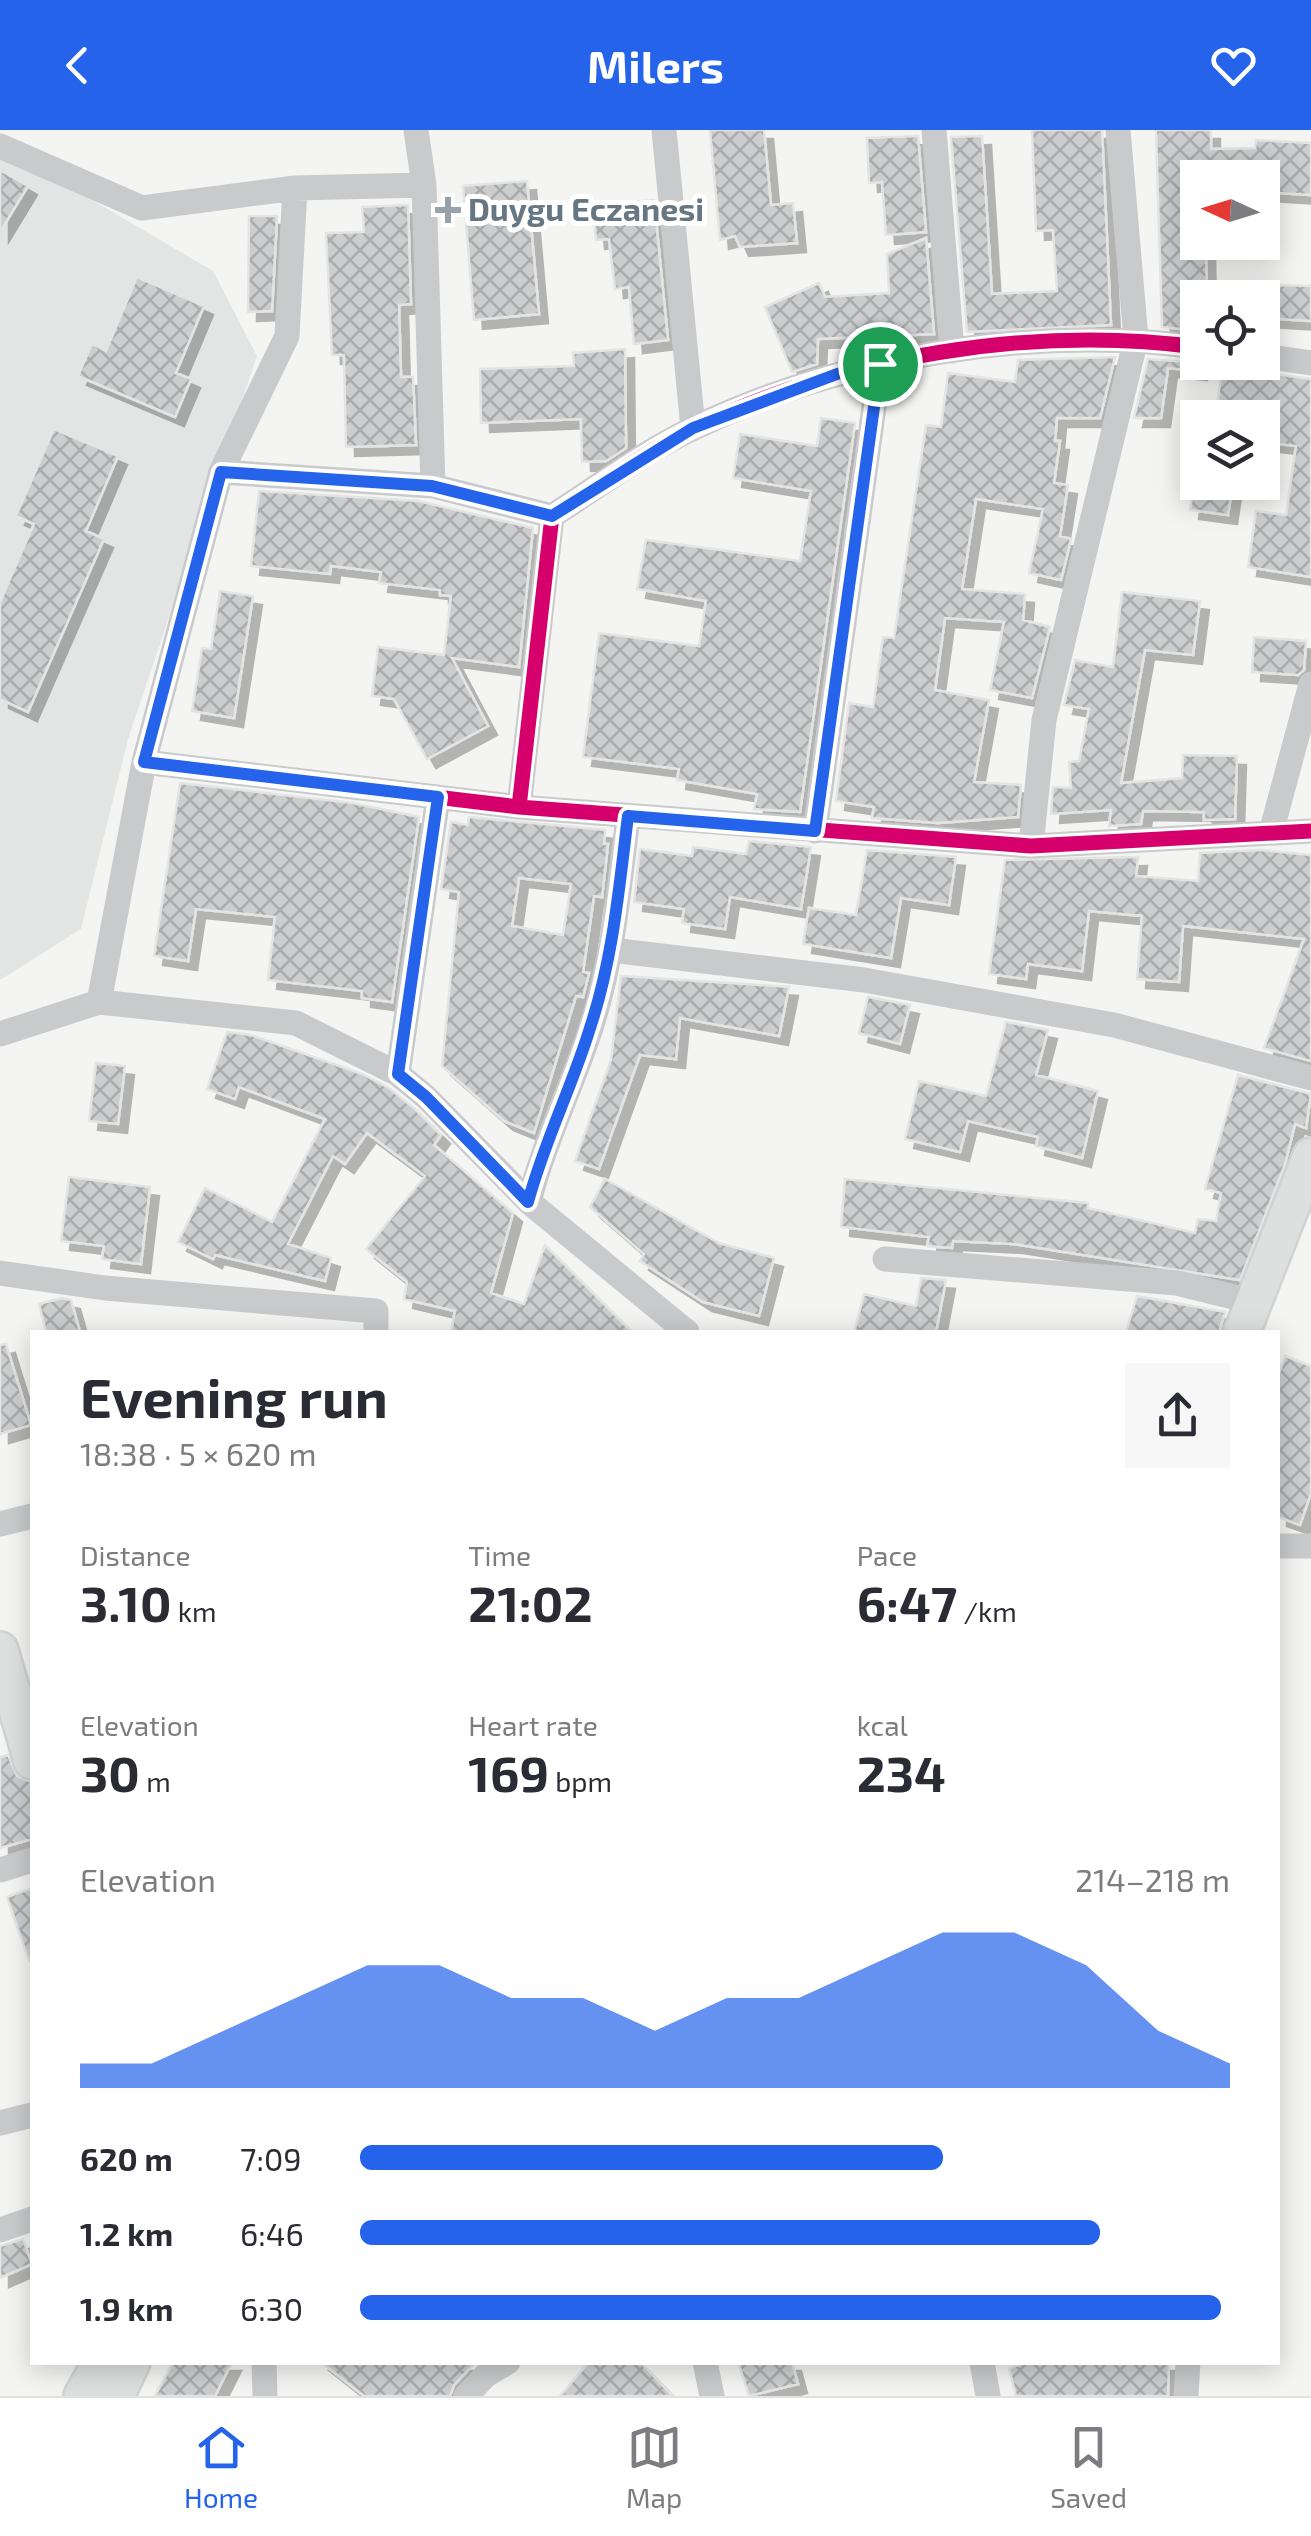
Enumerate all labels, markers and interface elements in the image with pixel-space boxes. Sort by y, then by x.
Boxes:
icon: back [50,38,105,93]
text: Milers [587,38,724,92]
icon: heart [1206,38,1261,93]
north arrow [1180,160,1280,260]
map controls [1180,160,1280,500]
place label: Duygu Eczanesi [468,189,704,228]
marker: Duygu Eczanesi [437,199,459,221]
button: locate [1180,280,1280,380]
pin [838,322,923,407]
icon: arrive [853,337,908,392]
button: layers [1180,400,1280,500]
text: Evening run [80,1363,388,1429]
button: share [1125,1363,1230,1468]
text: 18:38 · 5 × 620 m [80,1434,316,1472]
text: Distance [80,1538,191,1572]
text: Time [468,1538,531,1572]
text: Pace [857,1538,917,1572]
text: 3.10 [80,1572,172,1632]
text: 21:02 [468,1572,592,1632]
text: 6:47 [857,1572,957,1632]
text: km [172,1594,217,1628]
text: /km [957,1594,1017,1628]
text: Elevation [80,1708,199,1742]
text: Heart rate [468,1708,598,1742]
text: kcal [857,1708,908,1742]
text: 30 [80,1742,140,1802]
text: 169 [468,1742,549,1802]
text: 234 [857,1742,946,1802]
text: m [140,1764,171,1798]
text: bpm [549,1764,612,1798]
text: Elevation [80,1860,216,1898]
text: 214–218 m [1075,1860,1230,1898]
text: 620 m [80,2139,173,2177]
text: 7:09 [240,2139,302,2177]
text: 1.2 km [80,2214,173,2252]
text: 6:46 [240,2214,304,2252]
text: 1.9 km [80,2289,174,2327]
text: 6:30 [240,2289,303,2327]
tab: Home [184,2420,258,2514]
tab: Map [626,2420,682,2514]
tab: Saved [1050,2420,1127,2514]

